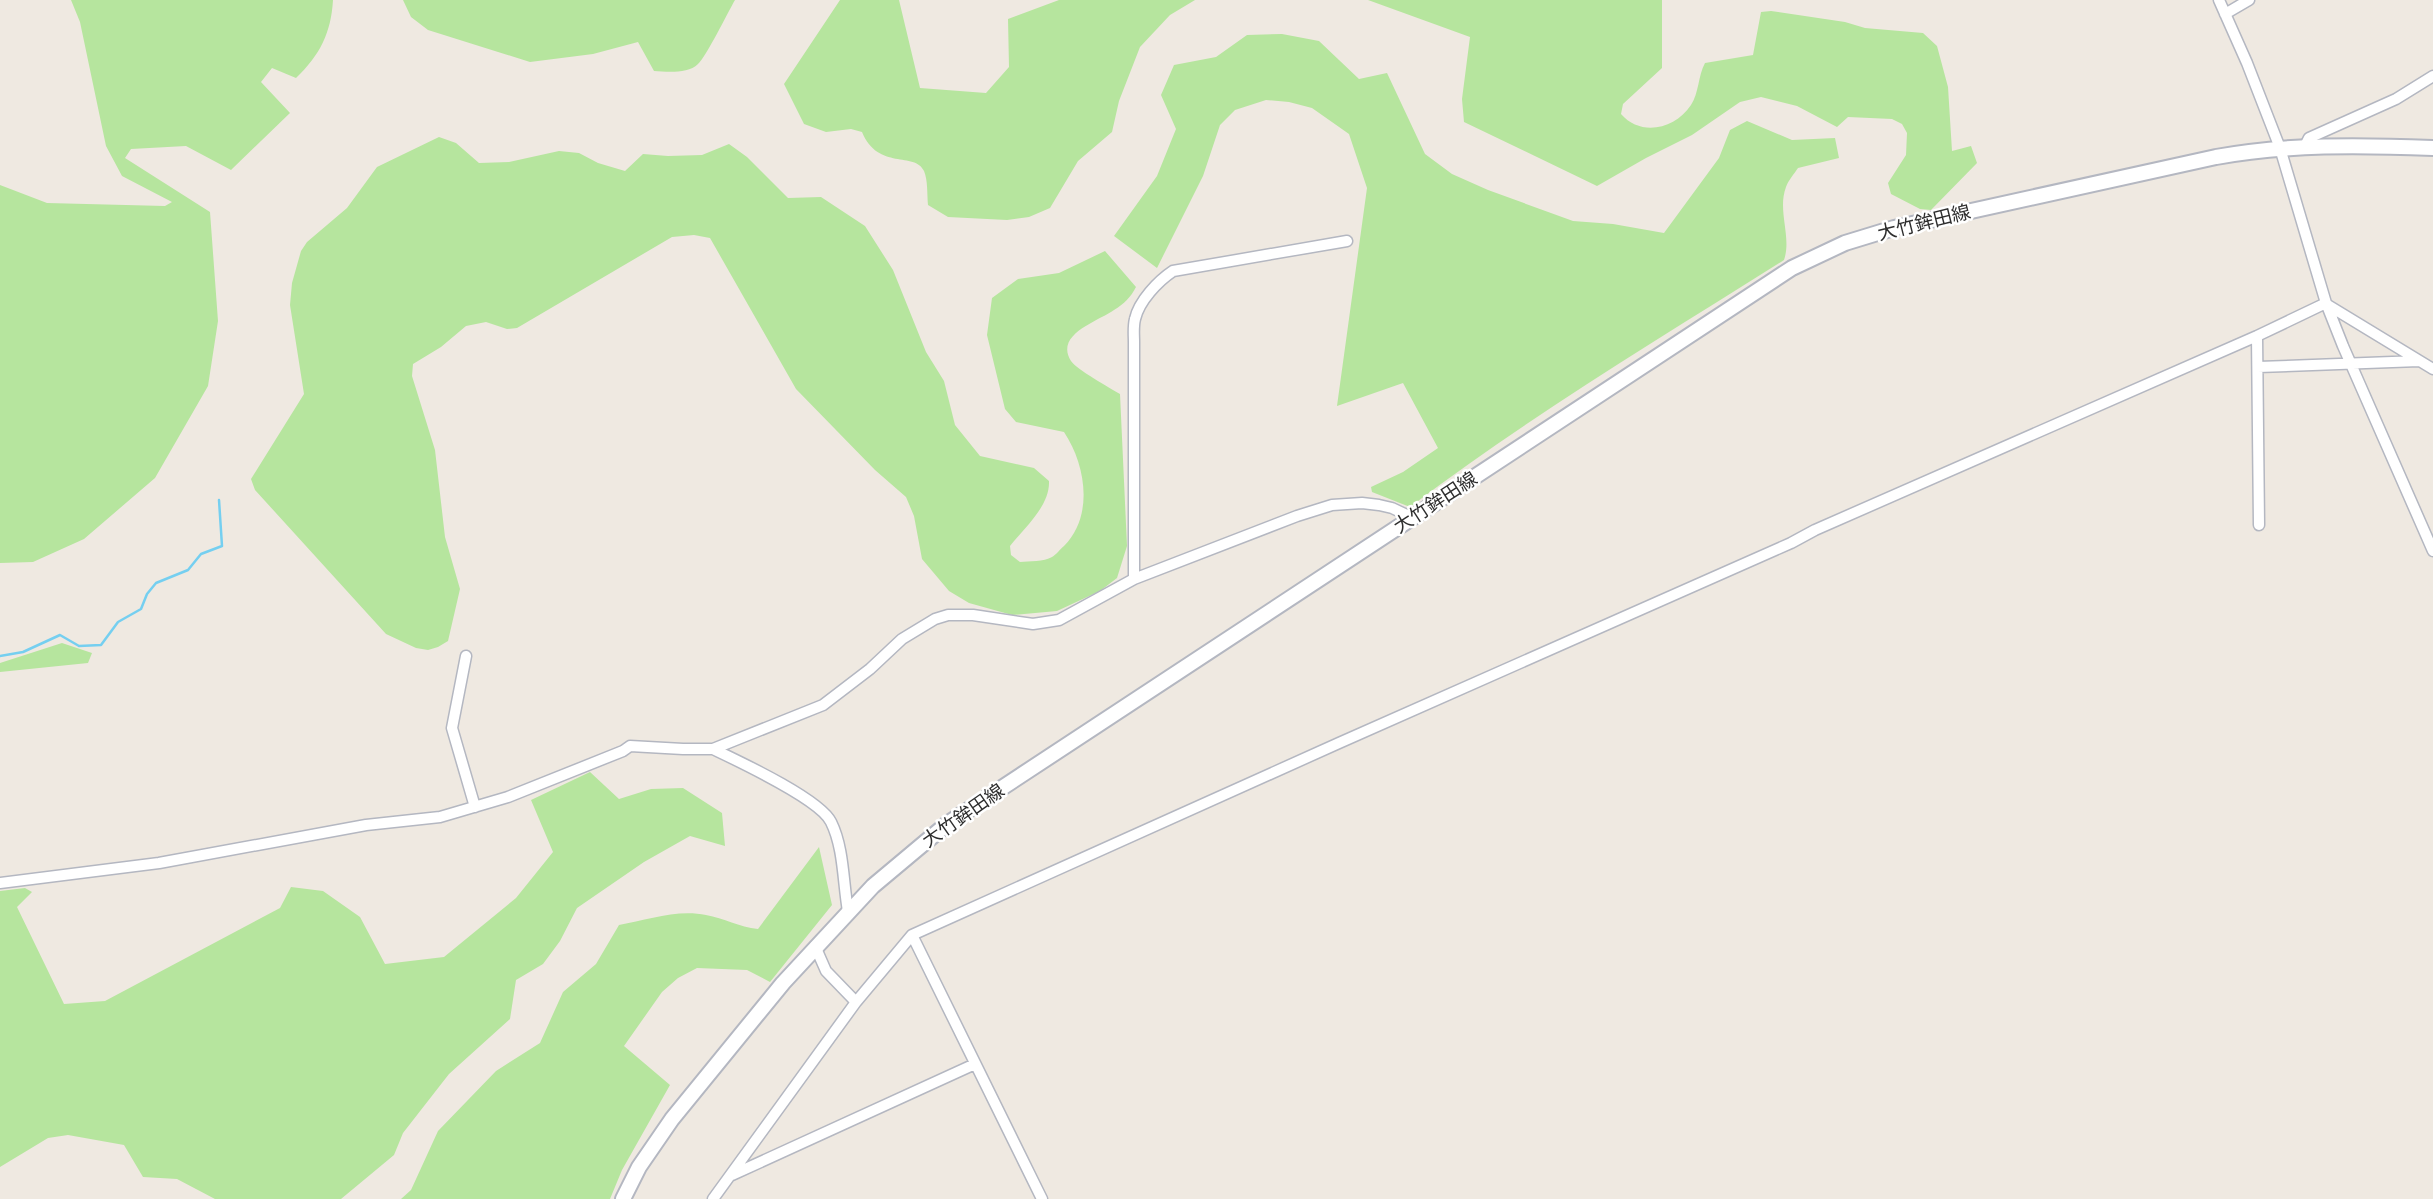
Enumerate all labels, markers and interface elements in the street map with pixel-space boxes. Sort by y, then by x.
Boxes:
street label: 大竹鉾田線 [1874,196,1973,247]
street label: 大竹鉾田線 [1387,464,1482,540]
street label: 大竹鉾田線 [915,775,1010,854]

